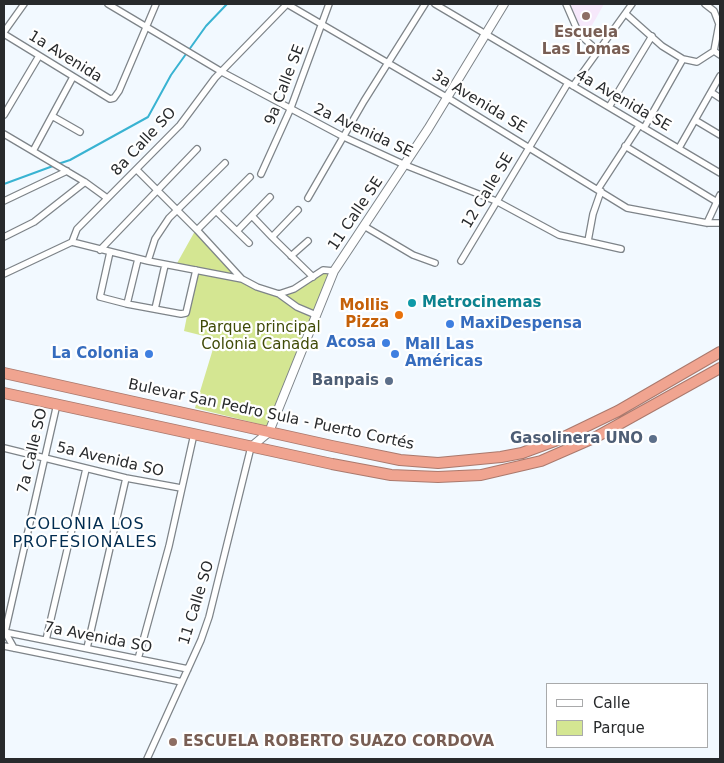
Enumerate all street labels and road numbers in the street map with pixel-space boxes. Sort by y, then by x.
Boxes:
street label: 1a Avenida [25,27,105,87]
street label: 9a Calle SE [261,42,309,128]
street label: 4a Avenida SE [572,66,674,136]
street label: 3a Avenida SE [428,67,530,137]
street label: 2a Avenida SE [311,100,415,162]
street label: 8a Calle SO [108,104,180,180]
street label: 12 Calle SE [458,150,518,232]
street label: 11 Calle SE [325,174,387,254]
street label: Bulevar San Pedro Sula - Puerto Cortés [126,376,416,454]
street label: 7a Calle SO [14,407,52,495]
street label: 5a Avenida SO [55,439,165,481]
street label: 11 Calle SO [176,559,218,647]
street label: 7a Avenida SO [43,619,153,657]

